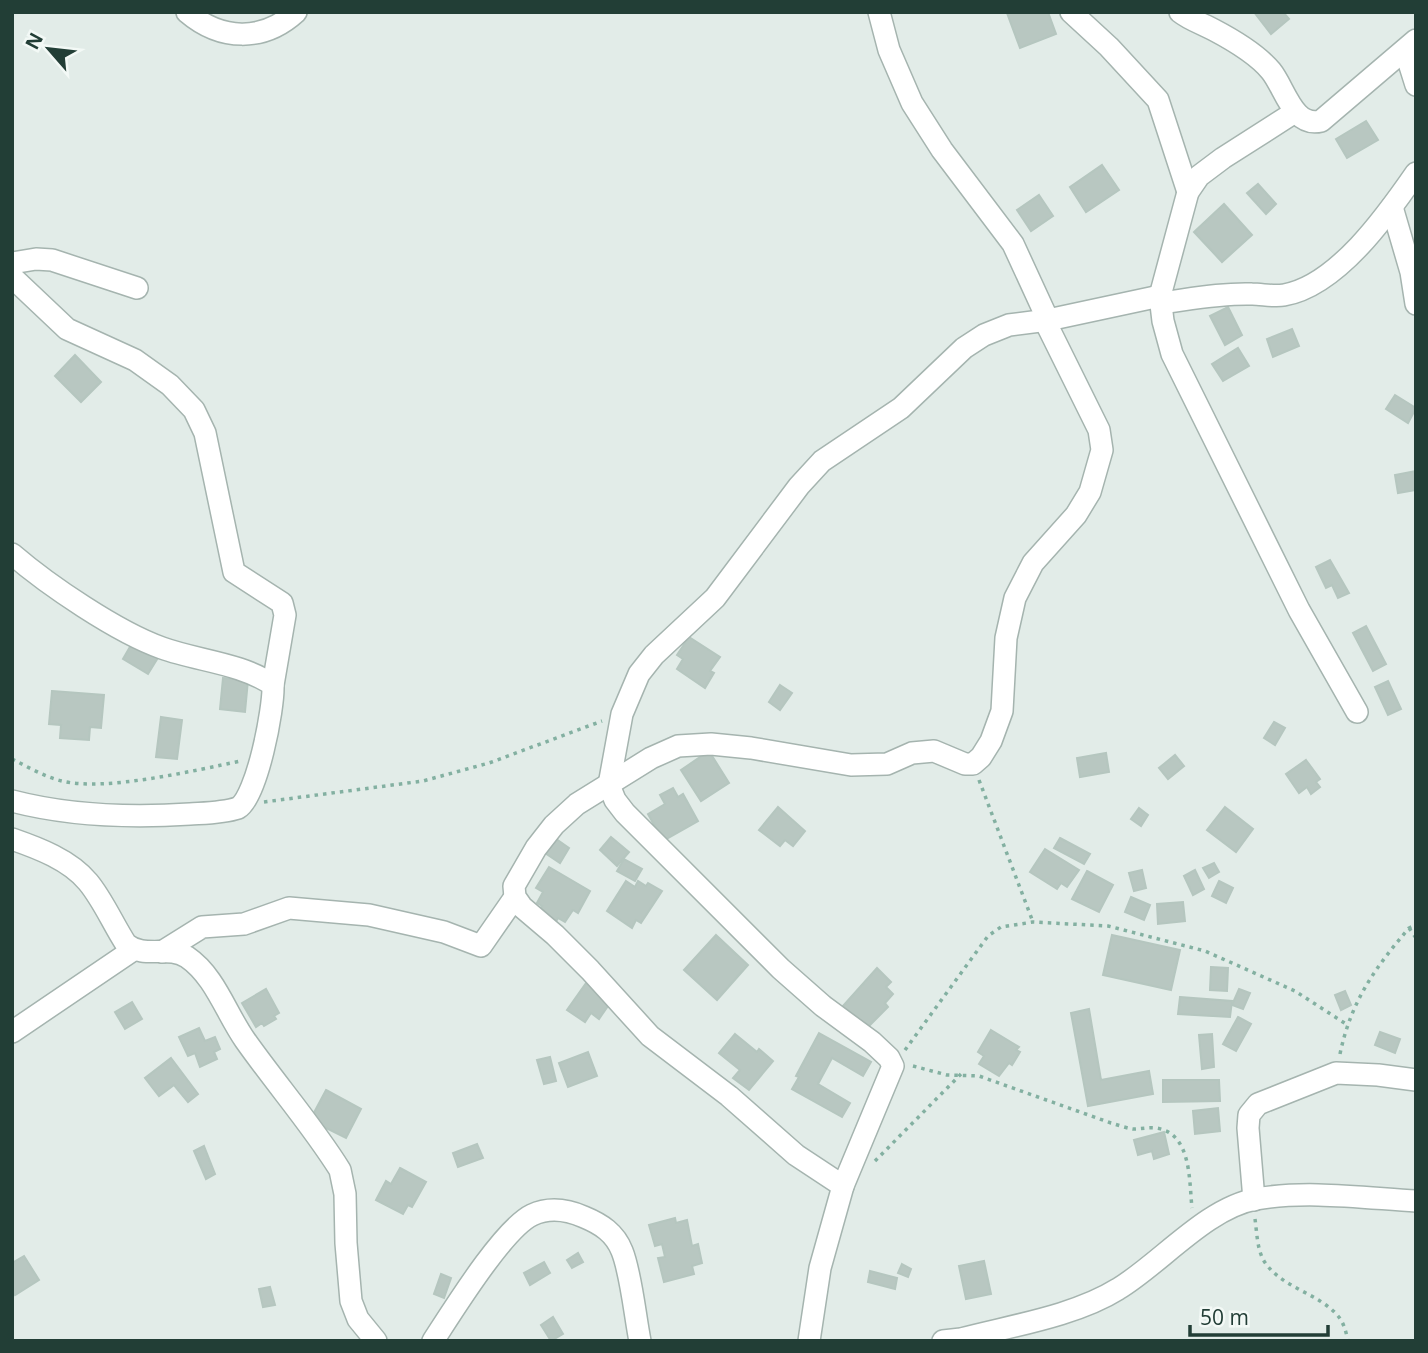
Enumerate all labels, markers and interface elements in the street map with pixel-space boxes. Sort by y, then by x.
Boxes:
north arrow [14,14,84,84]
text: N [19,28,49,54]
scale bar [1190,1294,1328,1338]
text: 50 m [1200,1303,1249,1331]

